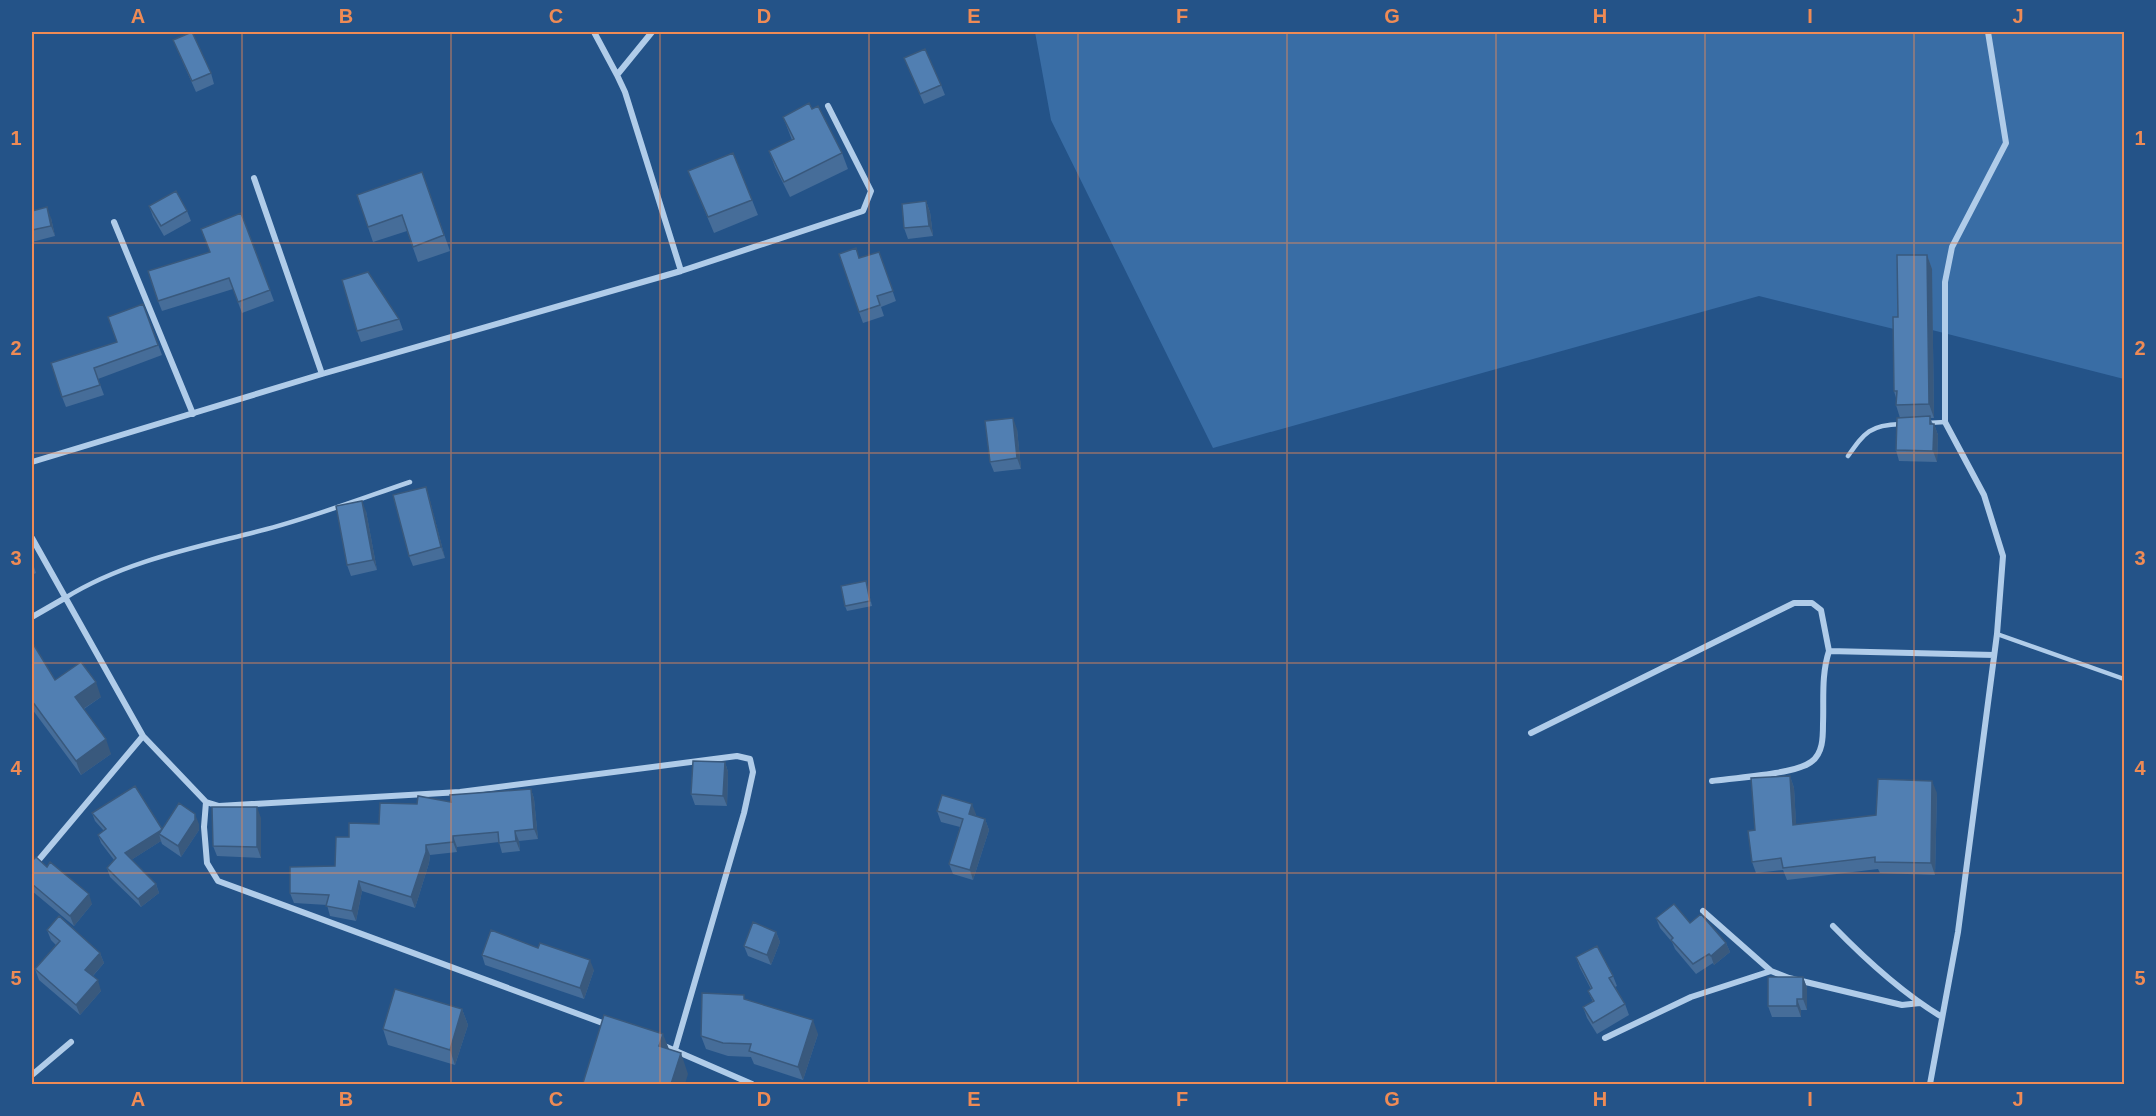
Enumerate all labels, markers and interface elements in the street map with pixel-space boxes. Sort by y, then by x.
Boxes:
text: A [131,5,145,27]
text: B [339,5,353,27]
text: C [549,5,563,27]
text: D [757,5,771,27]
text: E [967,5,981,27]
text: F [1176,5,1188,27]
text: G [1384,5,1400,27]
text: H [1593,5,1607,27]
text: I [1807,5,1813,27]
text: J [2012,5,2024,27]
text: 1 [10,127,22,149]
text: 1 [2134,127,2146,149]
text: 2 [10,337,22,359]
text: 2 [2134,337,2146,359]
text: 3 [10,547,22,569]
text: 3 [2134,547,2146,569]
text: 4 [10,757,22,779]
text: 4 [2134,757,2146,779]
text: 5 [10,967,22,989]
text: 5 [2134,967,2146,989]
text: A [131,1088,145,1110]
text: B [339,1088,353,1110]
text: C [549,1088,563,1110]
text: D [757,1088,771,1110]
text: E [967,1088,981,1110]
text: F [1176,1088,1188,1110]
text: G [1384,1088,1400,1110]
text: H [1593,1088,1607,1110]
text: I [1807,1088,1813,1110]
text: J [2012,1088,2024,1110]

